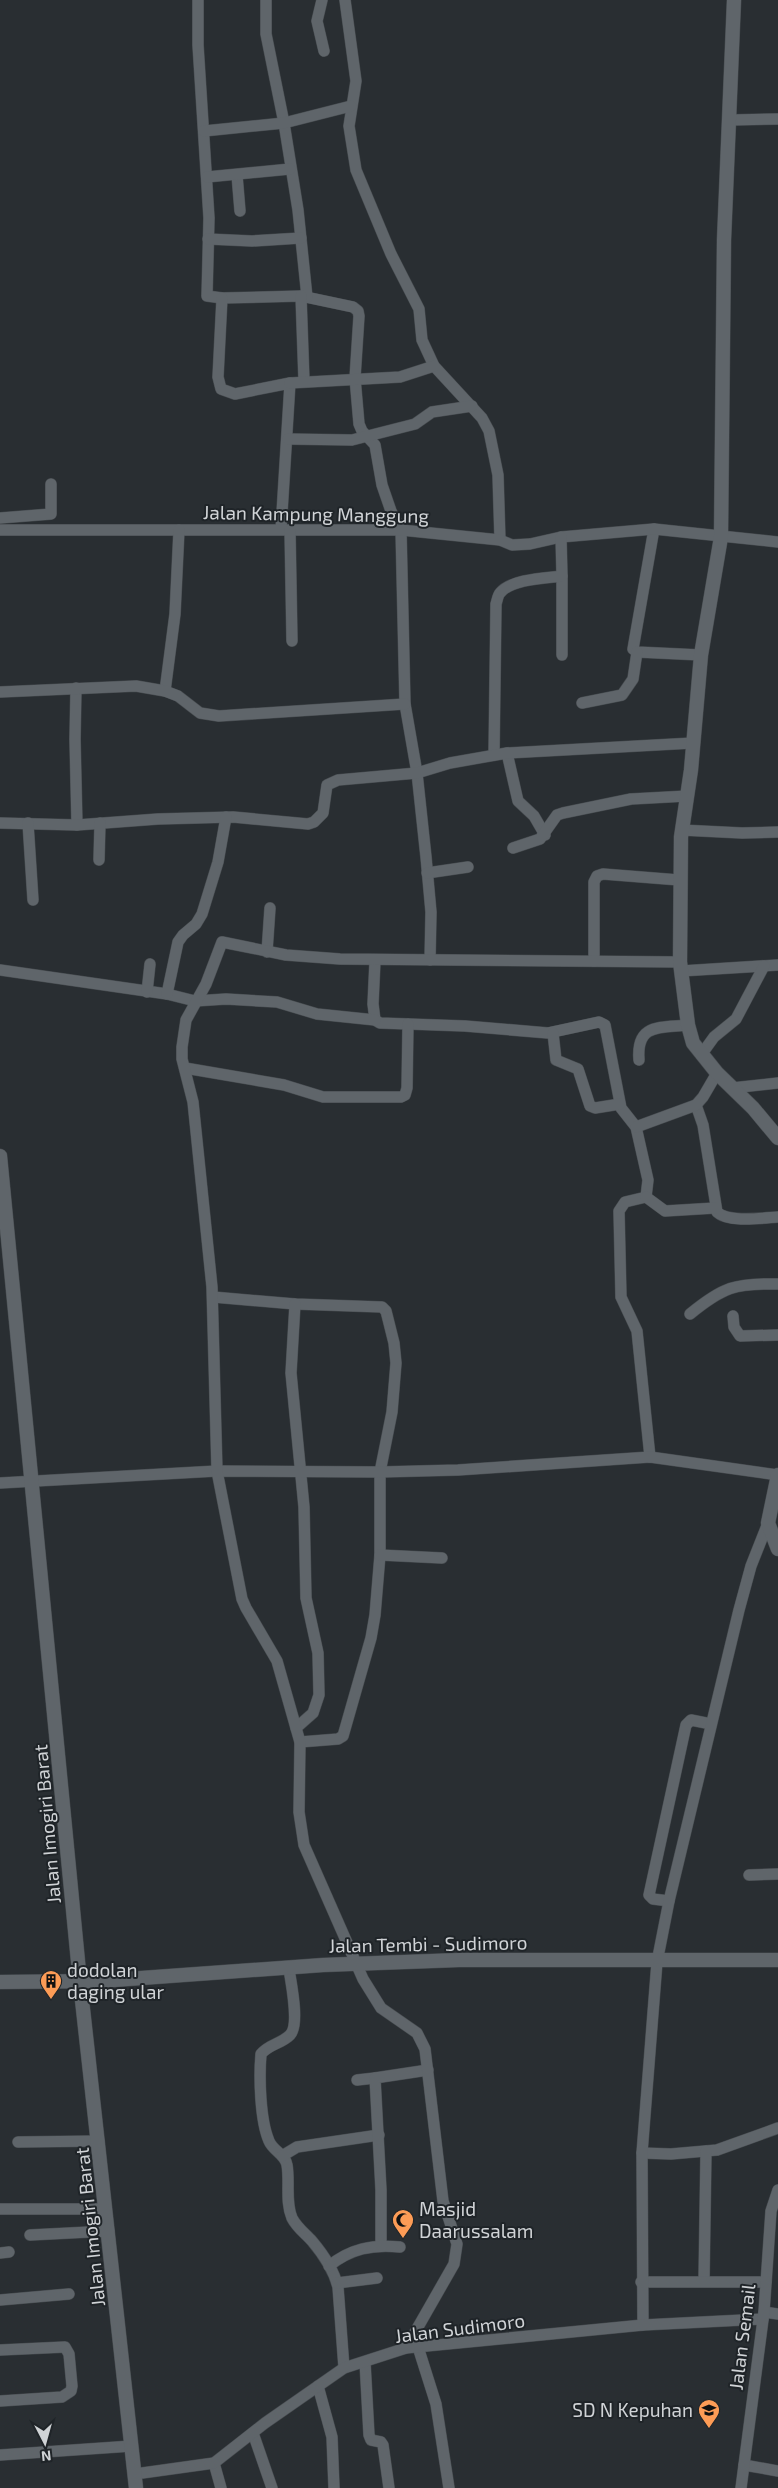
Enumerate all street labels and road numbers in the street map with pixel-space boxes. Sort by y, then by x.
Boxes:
street label: Jalan Kampung Manggung [203,500,430,527]
street label: Jalan Imogiri Barat [28,1743,65,1905]
street label: Jalan Tembi - Sudimoro [328,1930,528,1957]
street label: Jalan Imogiri Barat [70,2146,109,2308]
street label: Jalan Semail [724,2282,759,2391]
street label: Jalan Sudimoro [394,2308,526,2347]

